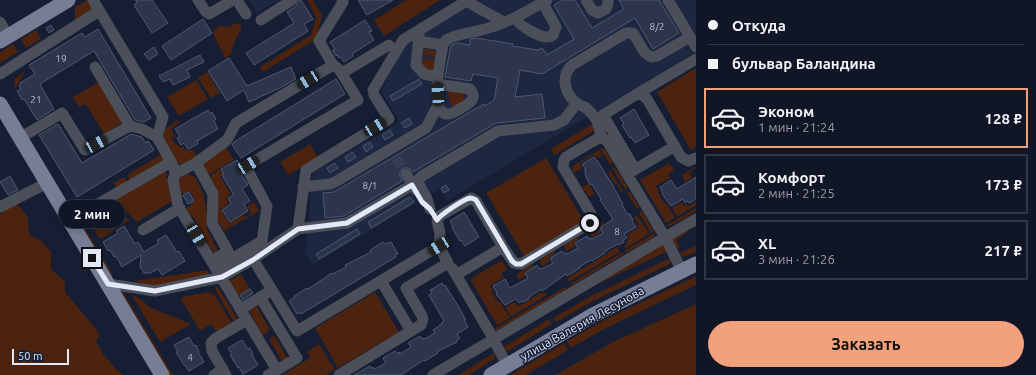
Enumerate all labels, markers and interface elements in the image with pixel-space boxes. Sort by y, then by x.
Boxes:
text: Откуда [732,17,786,34]
house number: 8/2 [650,21,664,32]
house number: 19 [55,53,67,64]
text: бульвар Баландина [732,55,876,72]
car [295,69,321,91]
car [431,82,445,106]
house number: 21 [30,94,42,105]
icon: car [710,100,746,136]
text: Эконом [758,103,814,120]
text: 128 ₽ [985,110,1022,127]
car [362,116,388,138]
text: 1 мин · 21:24 [758,120,835,134]
car [83,133,109,155]
car [235,154,261,176]
icon: car [710,166,746,202]
text: Комфорт [758,169,825,186]
text: 173 ₽ [985,176,1022,193]
house number: 8/1 [363,180,377,191]
text: 2 мин · 21:25 [758,186,835,200]
callout: 2 мин [59,200,125,228]
text: 2 мин [74,207,110,221]
route start [581,214,599,232]
car [185,222,207,248]
house number: 8 [614,226,620,237]
icon: car [710,232,746,268]
car [426,235,452,257]
text: XL [758,235,776,252]
text: 217 ₽ [985,242,1022,259]
route end [83,249,101,267]
text: 3 мин · 21:26 [758,252,835,266]
street label: улица Валерия Лесунова [518,283,646,363]
button: Заказать [708,321,1024,367]
scale bar [12,347,69,366]
text: 50 m [18,350,42,362]
house number: 4 [187,352,193,363]

